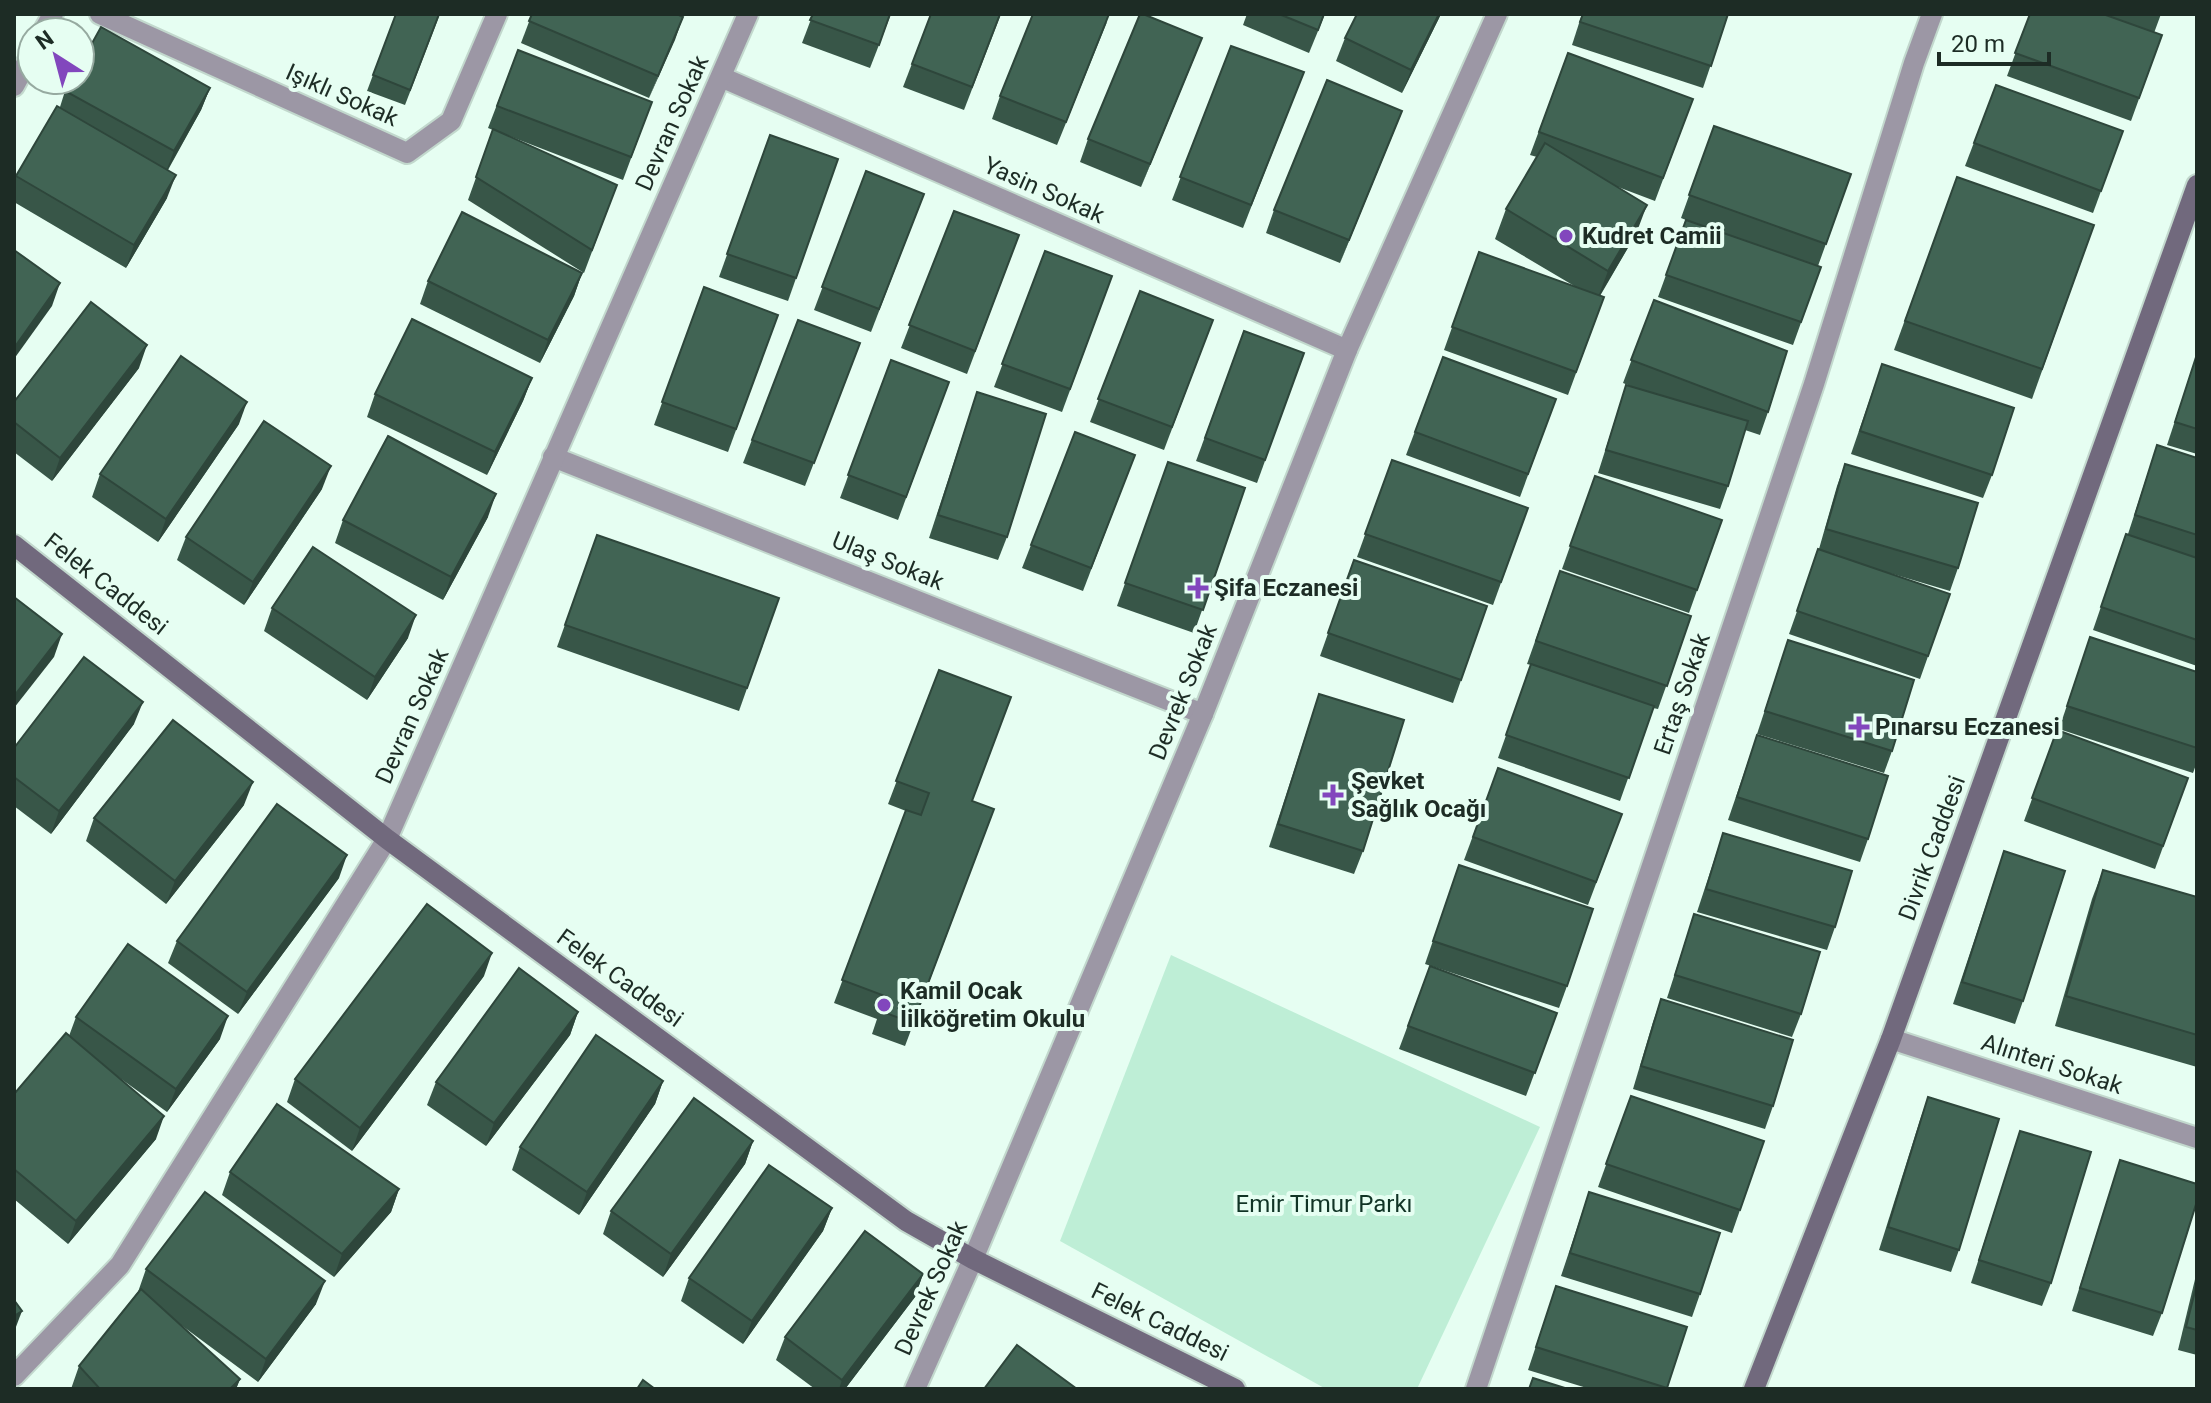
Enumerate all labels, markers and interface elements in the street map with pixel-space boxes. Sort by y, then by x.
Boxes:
north arrow [16,16,96,96]
scale bar [1939,16,2049,66]
text: N [31,26,58,55]
text: 20 m [1951,30,2005,58]
street label: Devran Sokak [630,50,715,195]
street label: Işıklı Sokak [281,58,403,133]
street label: Yasin Sokak [979,151,1110,229]
place label: Kudret Camii [1582,222,1722,250]
marker: Kudret Camii [1557,227,1575,245]
street label: Ulaş Sokak [828,526,949,596]
street label: Felek Caddesi [39,527,173,641]
place label: Şifa Eczanesi [1214,574,1358,602]
marker: Şifa Eczanesi [1189,579,1207,597]
street label: Devrek Sokak [1143,619,1223,764]
street label: Ertaş Sokak [1648,629,1716,759]
street label: Devran Sokak [370,643,455,788]
place label: Pınarsu Eczanesi [1875,713,2060,741]
marker: Pınarsu Eczanesi [1850,718,1868,736]
place label: Şevket Sağlık Ocağı [1351,767,1486,823]
street label: Divrik Caddesi [1893,772,1971,924]
marker: Şevket Sağlık Ocağı [1322,784,1344,806]
street label: Felek Caddesi [551,923,689,1033]
place label: Kamil Ocak İilköğretim Okulu [900,977,1085,1033]
marker: Kamil Ocak İilköğretim Okulu [875,996,893,1014]
street label: Alınteri Sokak [1978,1028,2127,1100]
park label: Emir Timur Parkı [1236,1190,1412,1218]
street label: Devrek Sokak [889,1216,973,1359]
street label: Felek Caddesi [1087,1277,1233,1367]

